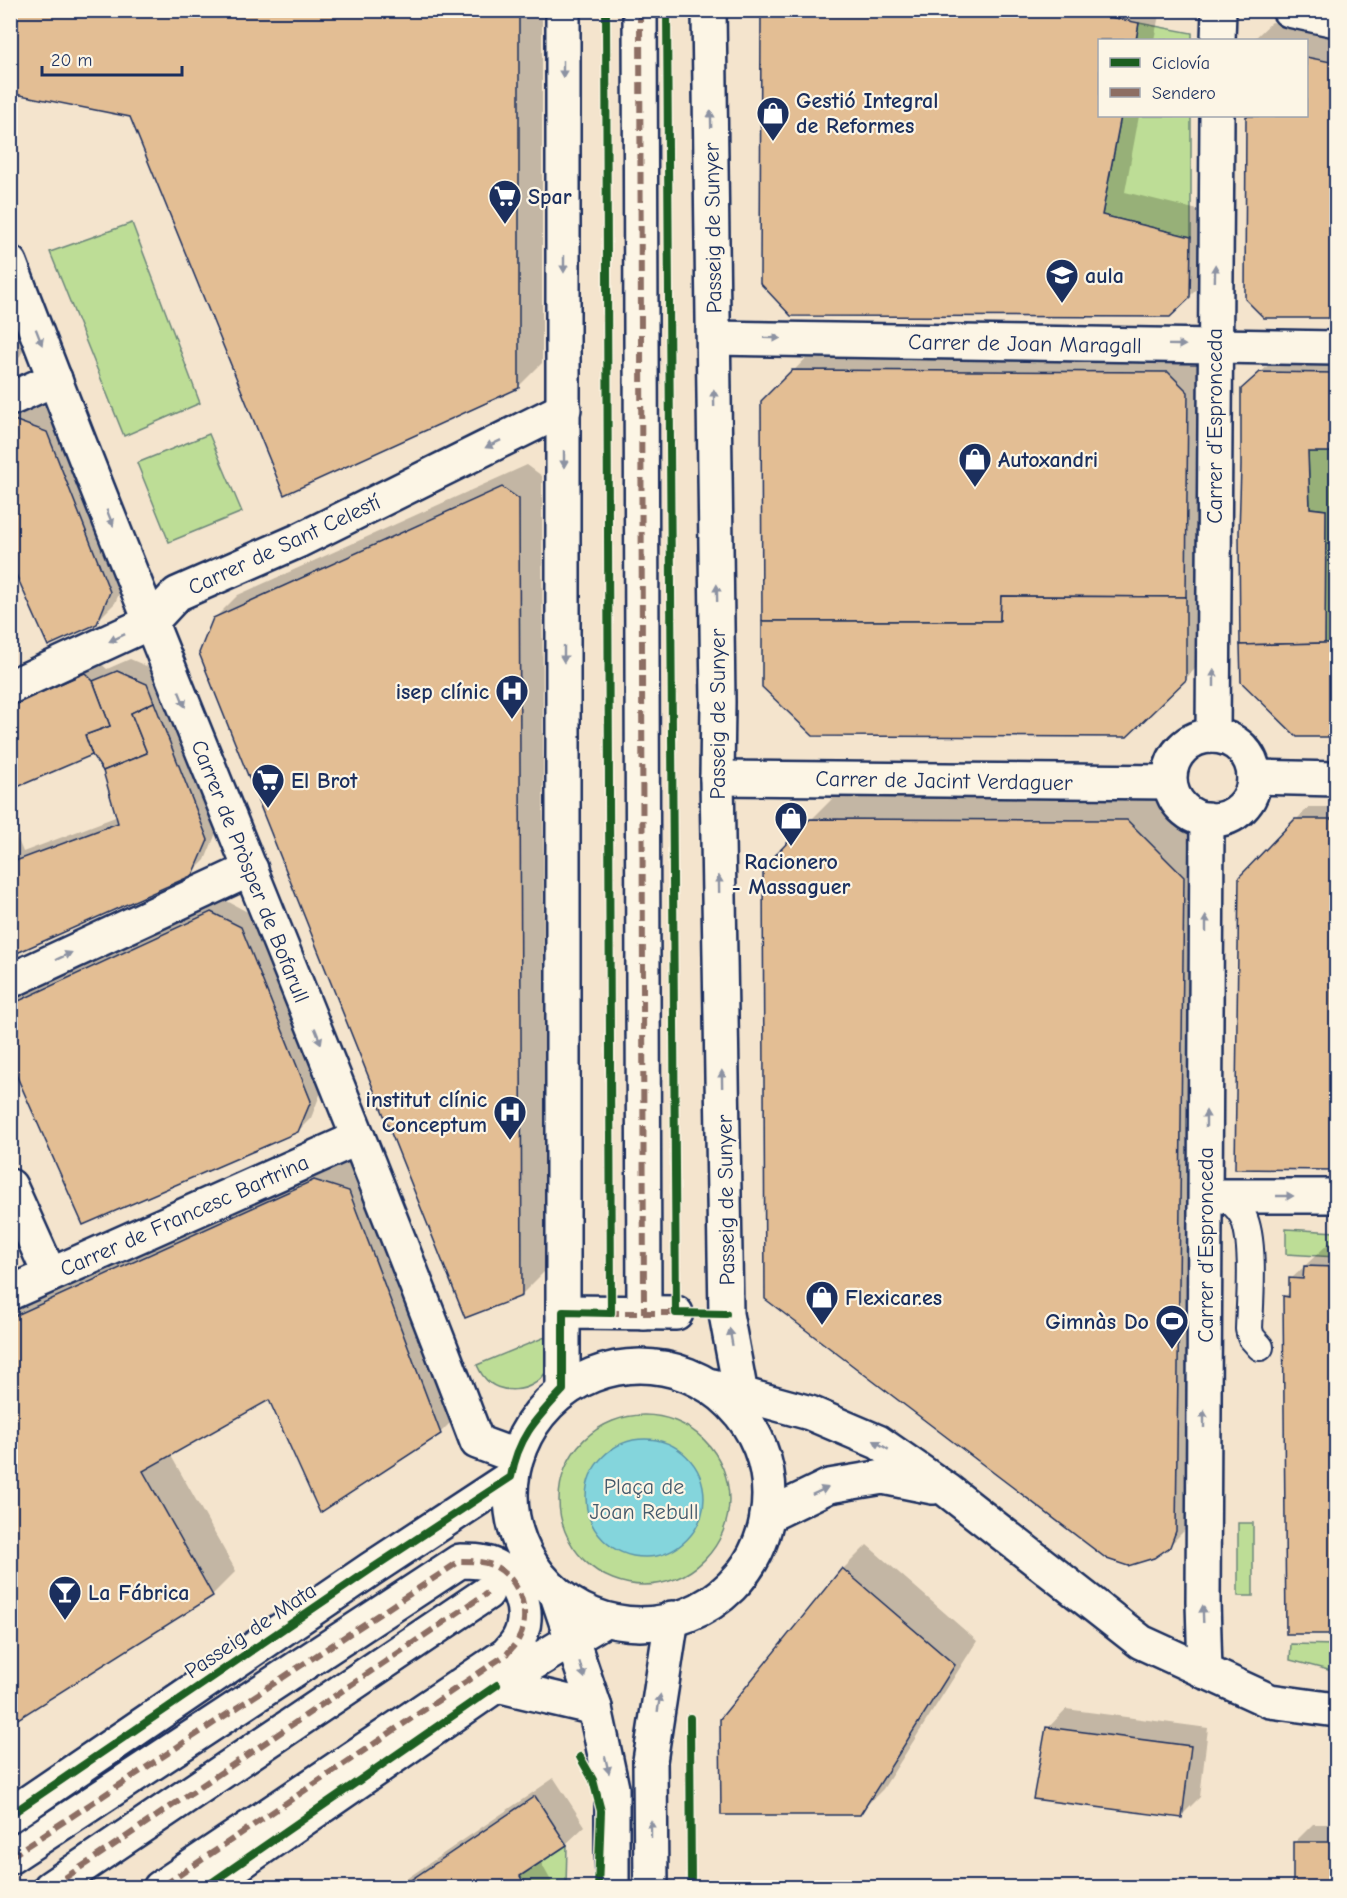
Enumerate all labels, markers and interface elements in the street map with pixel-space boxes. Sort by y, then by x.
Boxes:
scale bar [42,39,182,77]
legend [1098,39,1308,117]
text: 20 m [51,50,92,71]
text: Ciclovía [1152,53,1210,74]
one-way arrow [558,59,568,78]
text: Sendero [1152,83,1216,104]
place label: Gestió Integral de Reformes [796,88,938,139]
shop icon: Gestió Integral de Reformes [755,95,791,142]
one-way arrow [706,110,716,129]
street label: Passeig de Sunyer [699,142,727,314]
supermarket icon: Spar [487,178,523,225]
place label: Spar [528,184,572,210]
one-way arrow [559,254,569,273]
school or university icon: aula [1044,257,1080,304]
place label: aula [1085,263,1124,289]
one-way arrow [1211,263,1220,282]
one-way arrow [34,328,44,346]
street label: Carrer d’Espronceda [1202,328,1228,524]
street label: Carrer de Joan Maragall [908,329,1142,359]
one-way arrow [763,334,782,343]
one-way arrow [1168,340,1187,350]
one-way arrow [709,389,719,408]
one-way arrow [484,439,501,449]
shop icon: Autoxandri [957,441,993,488]
place label: Autoxandri [998,447,1098,473]
one-way arrow [559,449,569,468]
street label: Carrer de Sant Celestí [184,489,386,601]
one-way arrow [105,510,115,528]
one-way arrow [712,584,722,603]
street label: Passeig de Sunyer [705,628,731,799]
one-way arrow [107,633,125,643]
one-way arrow [559,644,569,663]
one-way arrow [1209,668,1218,687]
hospital icon: isep clínic [494,673,530,720]
place label: isep clínic [396,679,490,705]
one-way arrow [177,691,187,709]
street label: Carrer de Pròsper de Bofarull [185,736,315,1006]
supermarket icon: El Brot [250,762,286,809]
street label: Carrer de Jacint Verdaguer [815,766,1073,796]
place label: El Brot [291,768,358,794]
shop icon: Racionero - Massaguer [773,800,809,847]
place label: Racionero - Massaguer [732,849,850,900]
one-way arrow [714,874,724,893]
one-way arrow [1202,914,1211,933]
one-way arrow [55,952,72,961]
one-way arrow [314,1027,323,1045]
one-way arrow [718,1069,727,1088]
place label: institut clínic Conceptum [366,1087,488,1138]
hospital icon: institut clínic Conceptum [492,1094,528,1141]
one-way arrow [1201,1109,1211,1128]
street label: Passeig de Sunyer [712,1114,740,1286]
street label: Carrer d’Espronceda [1193,1147,1219,1343]
street label: Carrer de Francesc Bartrina [56,1149,313,1283]
one-way arrow [1276,1191,1295,1201]
shop icon: Flexicar.es [804,1279,840,1326]
place label: Flexicar.es [845,1285,942,1311]
sports icon: Gimnàs Do [1154,1303,1190,1350]
place label: Gimnàs Do [1045,1309,1149,1335]
one-way arrow [726,1327,735,1346]
one-way arrow [1199,1409,1209,1428]
one-way arrow [872,1440,889,1450]
park label: Plaça de Joan Rebull [589,1474,699,1525]
one-way arrow [811,1486,828,1495]
bar icon: La Fábrica [47,1574,83,1621]
street label: Passeig de Mata [180,1577,321,1684]
place label: La Fábrica [88,1580,190,1606]
one-way arrow [1199,1604,1208,1623]
one-way arrow [578,1661,587,1679]
one-way arrow [654,1693,663,1712]
one-way arrow [603,1756,613,1775]
one-way arrow [646,1820,656,1839]

